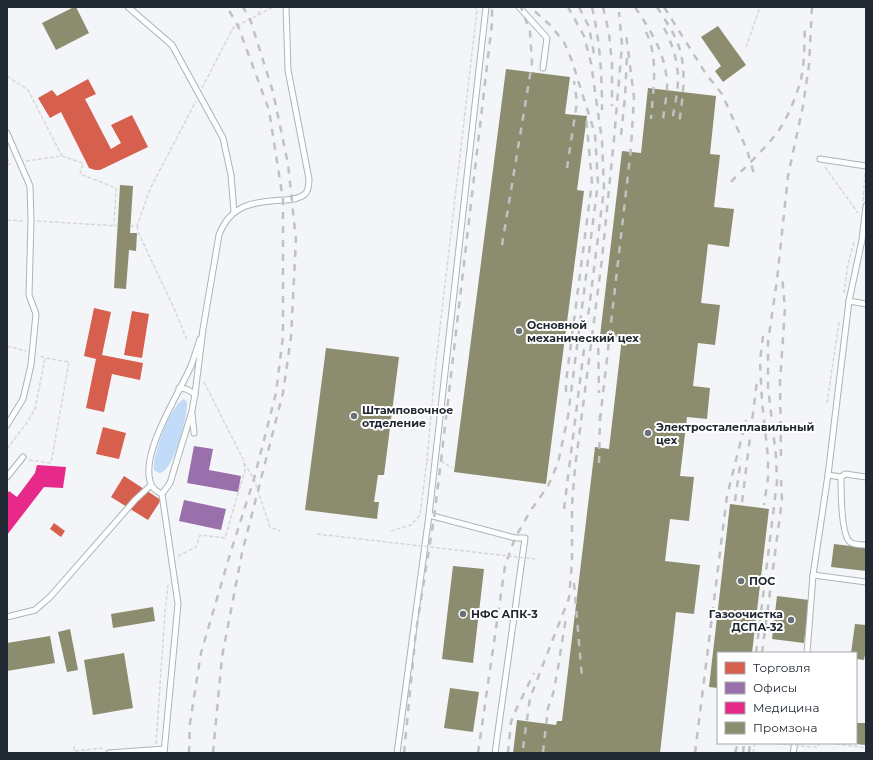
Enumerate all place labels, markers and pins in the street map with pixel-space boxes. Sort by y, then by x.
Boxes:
place label: Основной механический цех [527,318,639,345]
marker: Основной механический цех [514,326,524,336]
place label: Штамповочное отделение [362,403,453,430]
marker: Штамповочное отделение [349,411,359,421]
place label: Электросталеплавильный цех [656,420,814,447]
marker: Электросталеплавильный цех [643,428,653,438]
place label: ПОС [749,574,775,588]
marker: ПОС [736,576,746,586]
place label: НФС АПК-3 [471,607,538,621]
place label: Газоочистка ДСПА-32 [709,607,783,634]
marker: НФС АПК-3 [458,609,468,619]
marker: Газоочистка ДСПА-32 [786,615,796,625]

